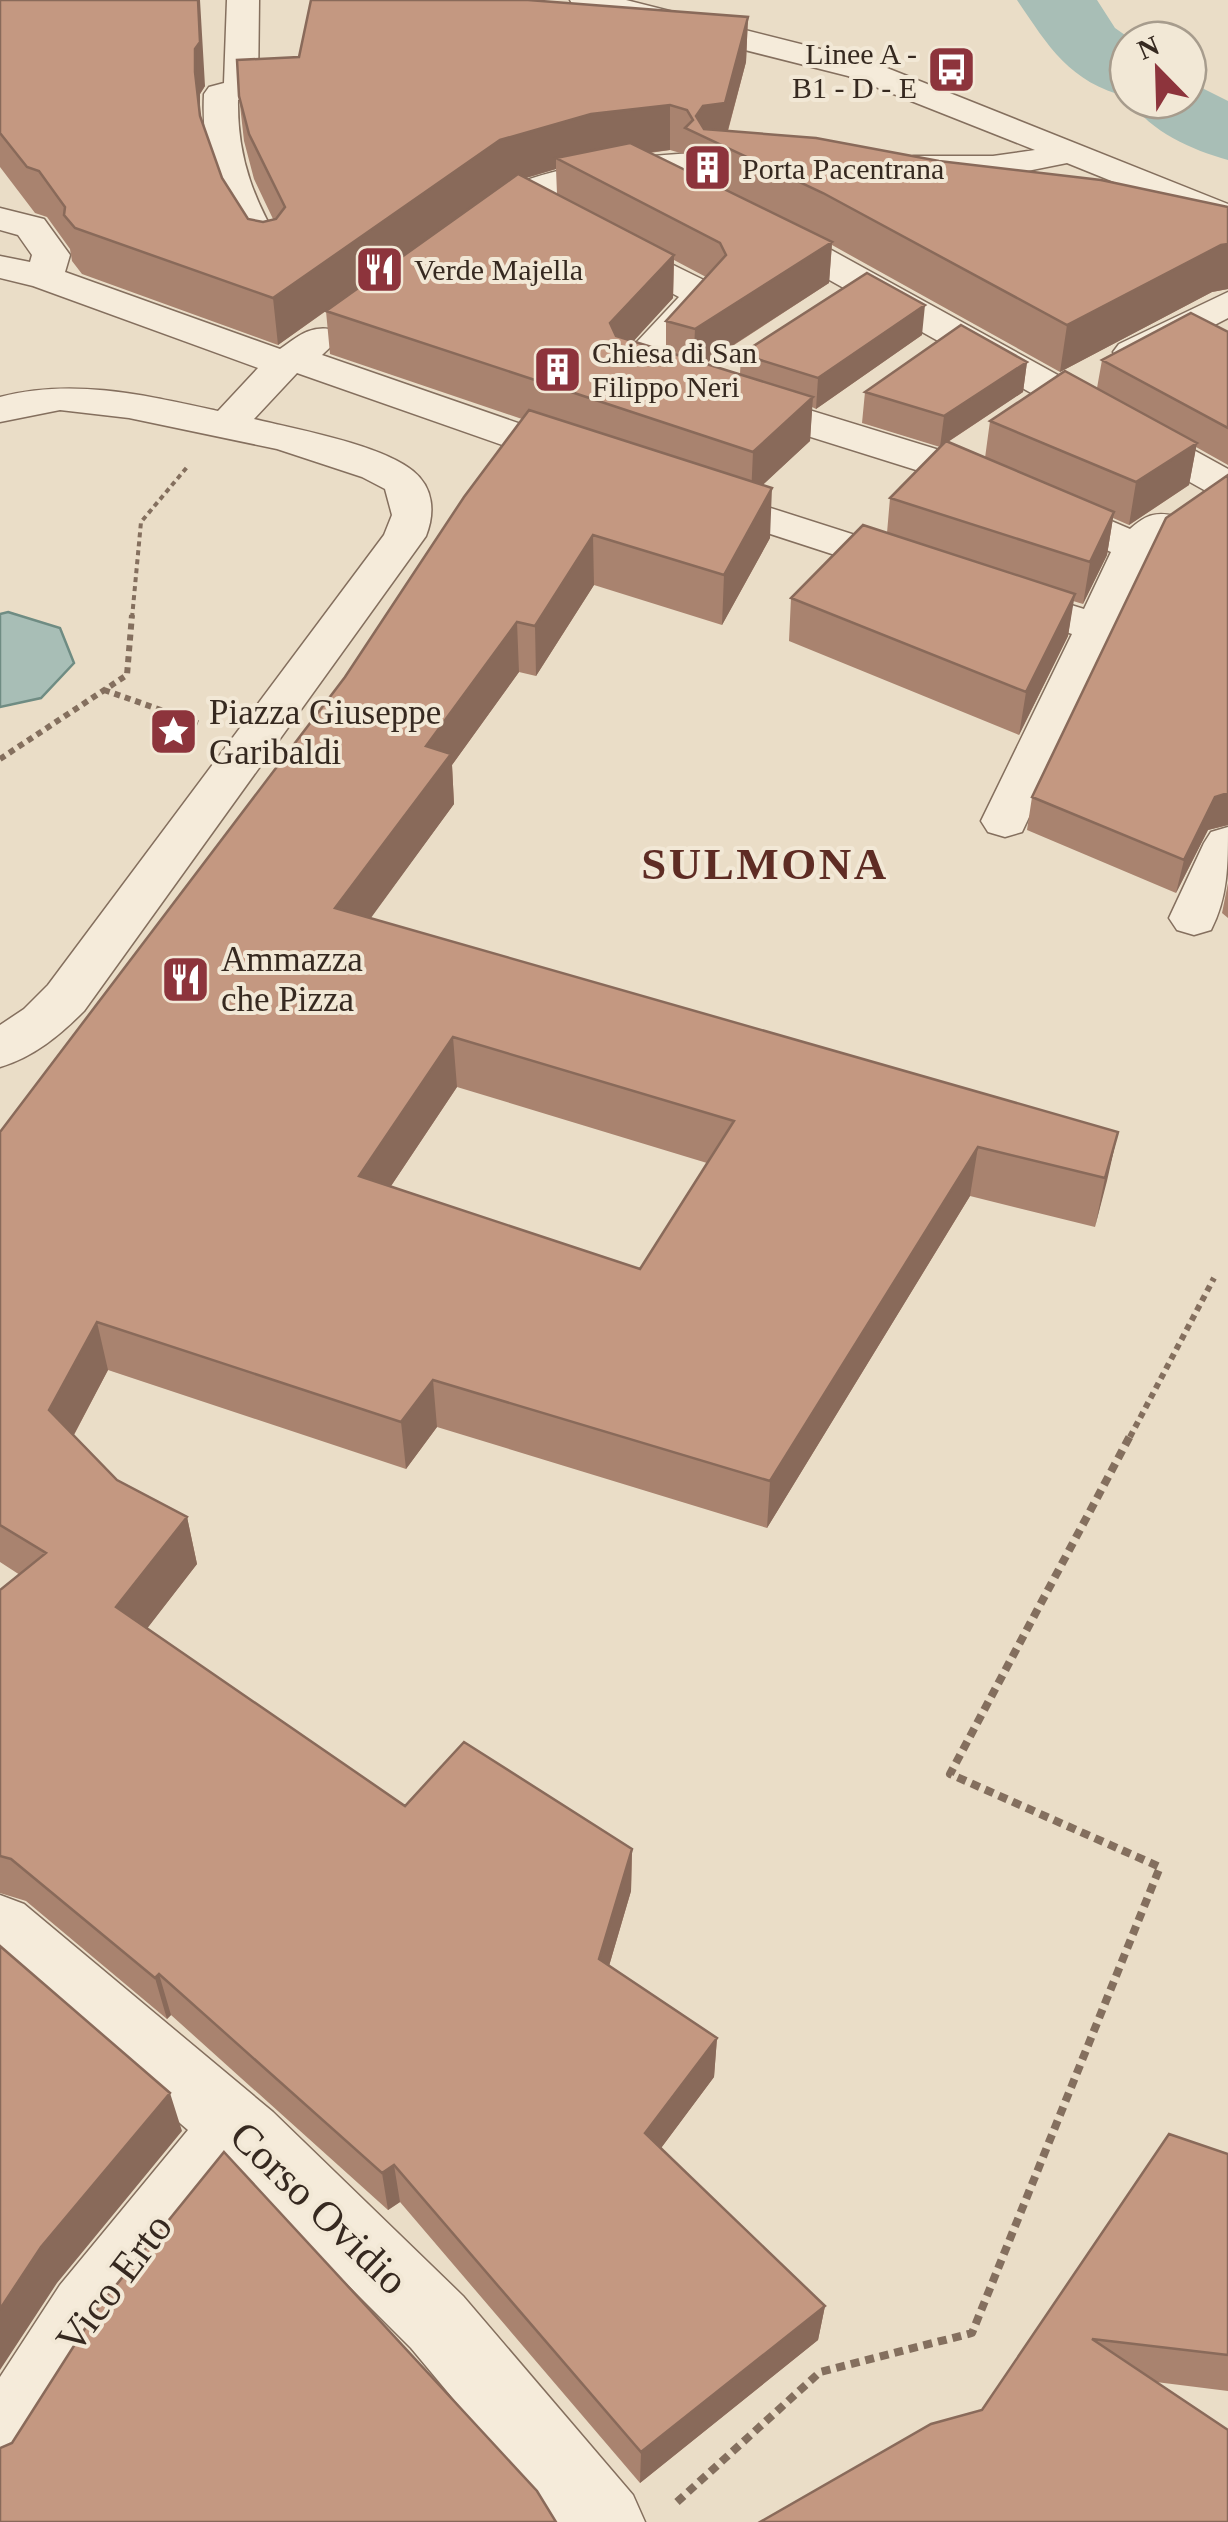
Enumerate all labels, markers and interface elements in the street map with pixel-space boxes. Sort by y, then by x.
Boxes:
north arrow [1108,20,1208,120]
text: N [1133,29,1164,66]
place label: Linee A - B1 - D - E [792,37,917,104]
bus stop icon: Linee A - B1 - D - E [926,44,978,96]
building icon: Porta Pacentrana [681,142,733,194]
place label: Porta Pacentrana [742,152,944,185]
restaurant icon: Verde Majella [353,243,405,295]
place label: Verde Majella [414,253,583,286]
place label: Chiesa di San Filippo Neri [592,336,757,403]
building icon: Chiesa di San Filippo Neri [531,343,583,395]
place label: Piazza Giuseppe Garibaldi [209,693,441,772]
place icon: Piazza Giuseppe Garibaldi [148,706,200,758]
district label: SULMONA [641,839,889,889]
place label: Ammazza che Pizza [221,940,363,1019]
restaurant icon: Ammazza che Pizza [160,953,212,1005]
street label: Corso Ovidio [221,2112,417,2304]
street label: Vico Erto [47,2204,181,2362]

